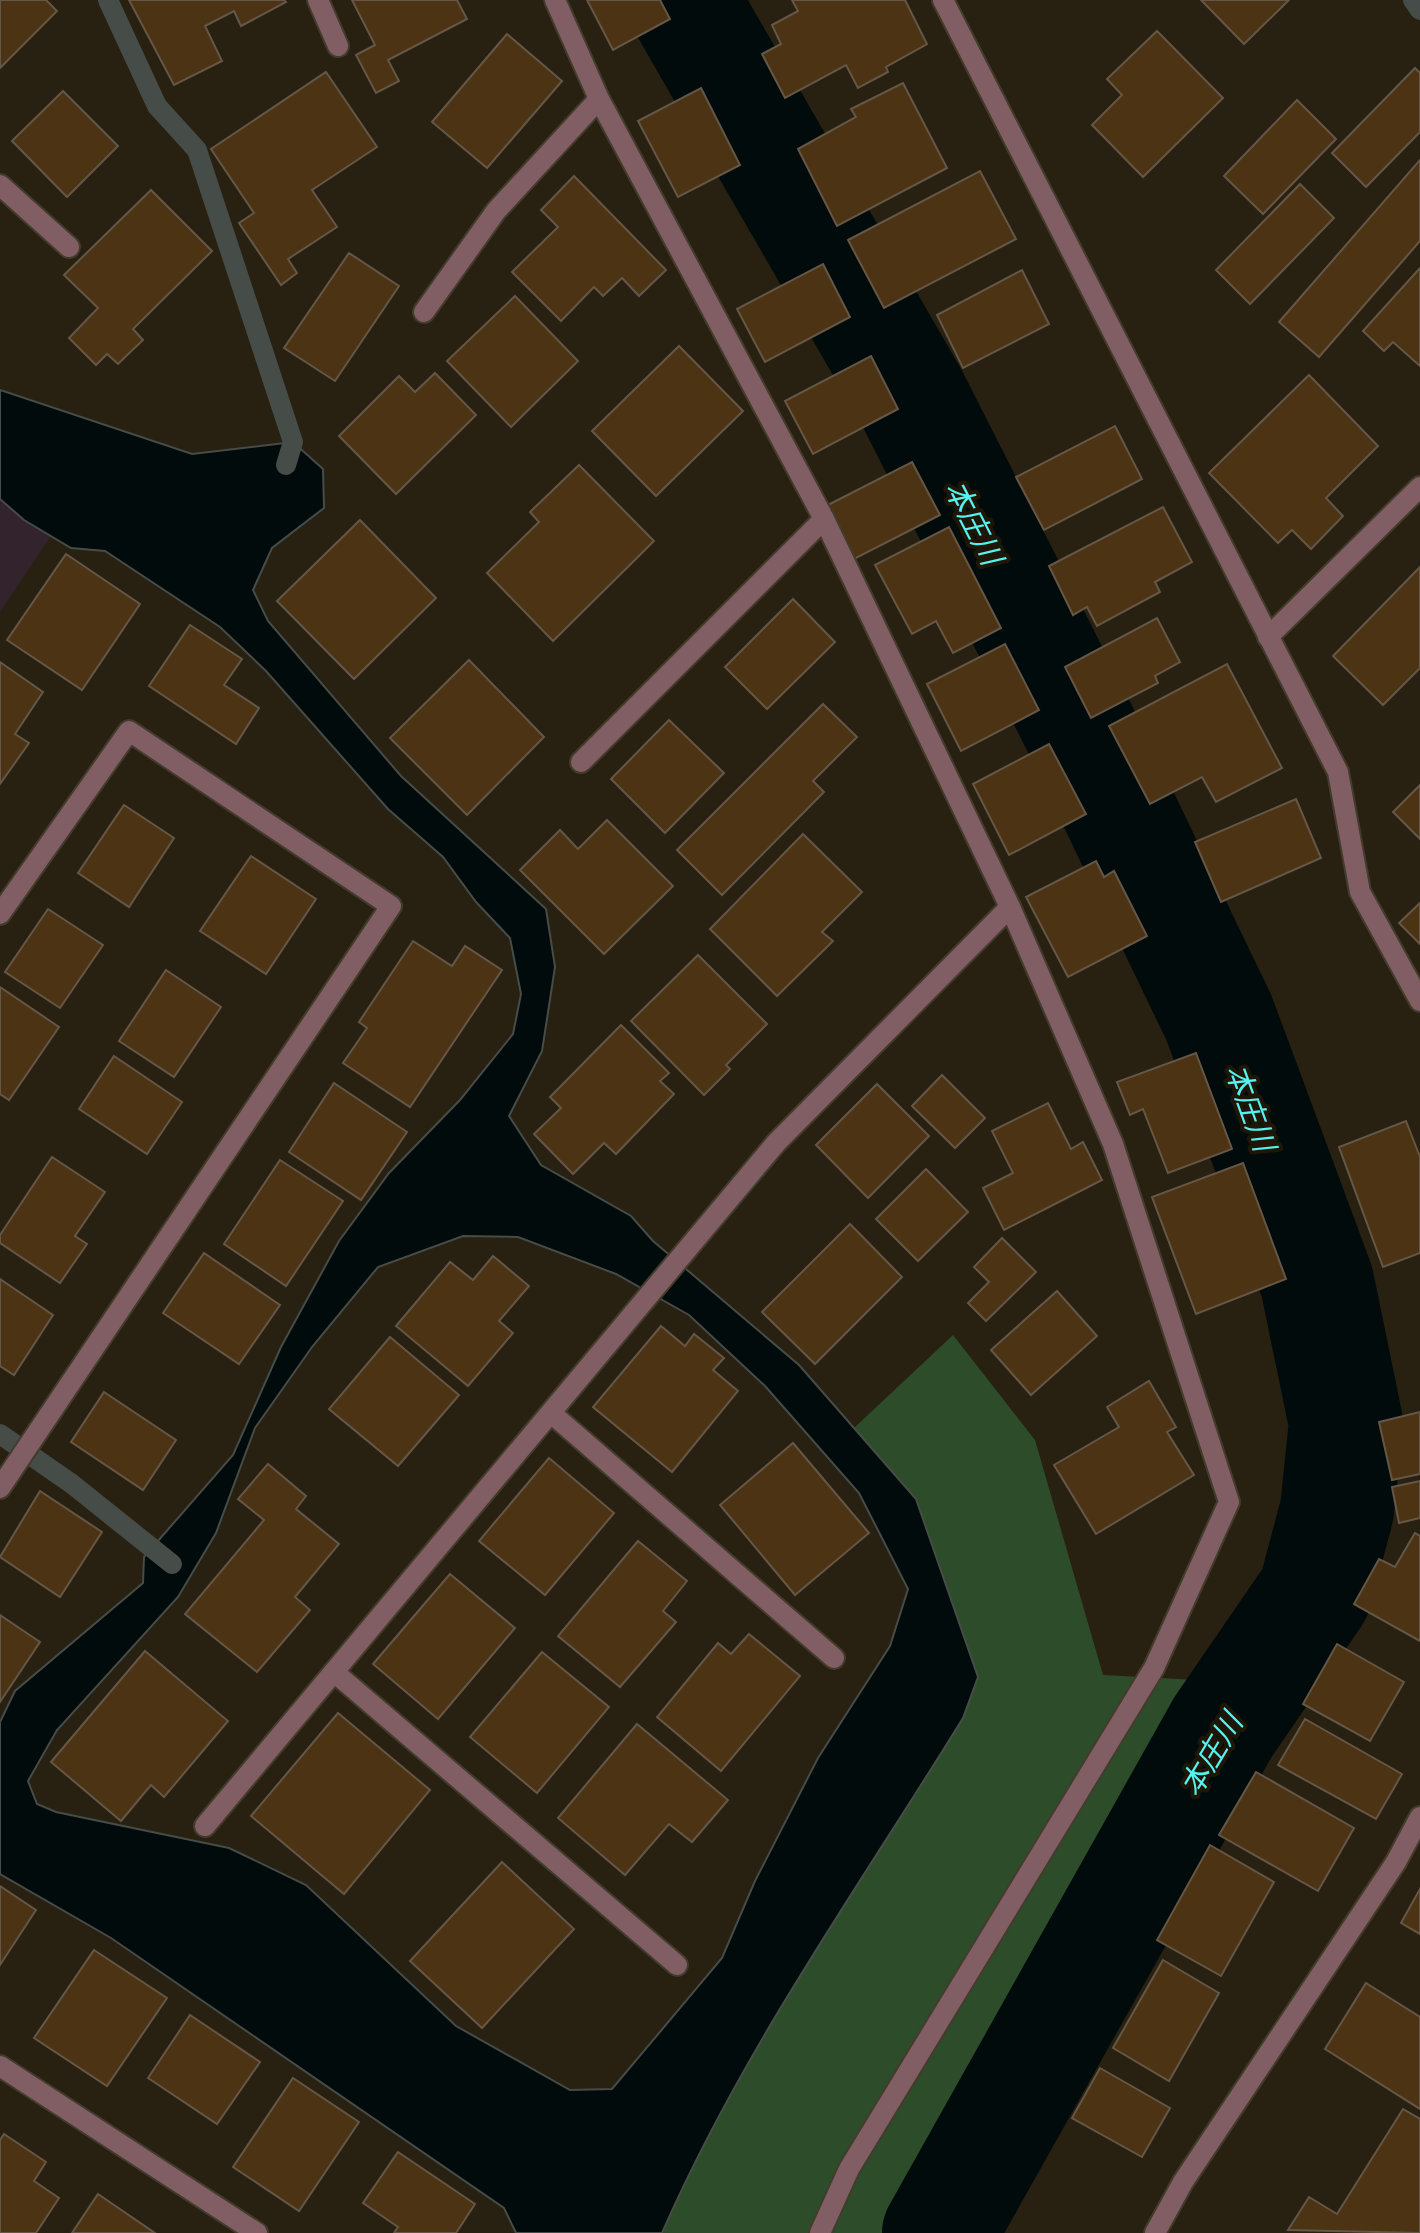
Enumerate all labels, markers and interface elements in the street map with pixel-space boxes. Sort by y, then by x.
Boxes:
water label: 本庄川 [939,474,1013,573]
water label: 本庄川 [1220,1059,1285,1158]
water label: 本庄川 [1171,1704,1250,1802]

